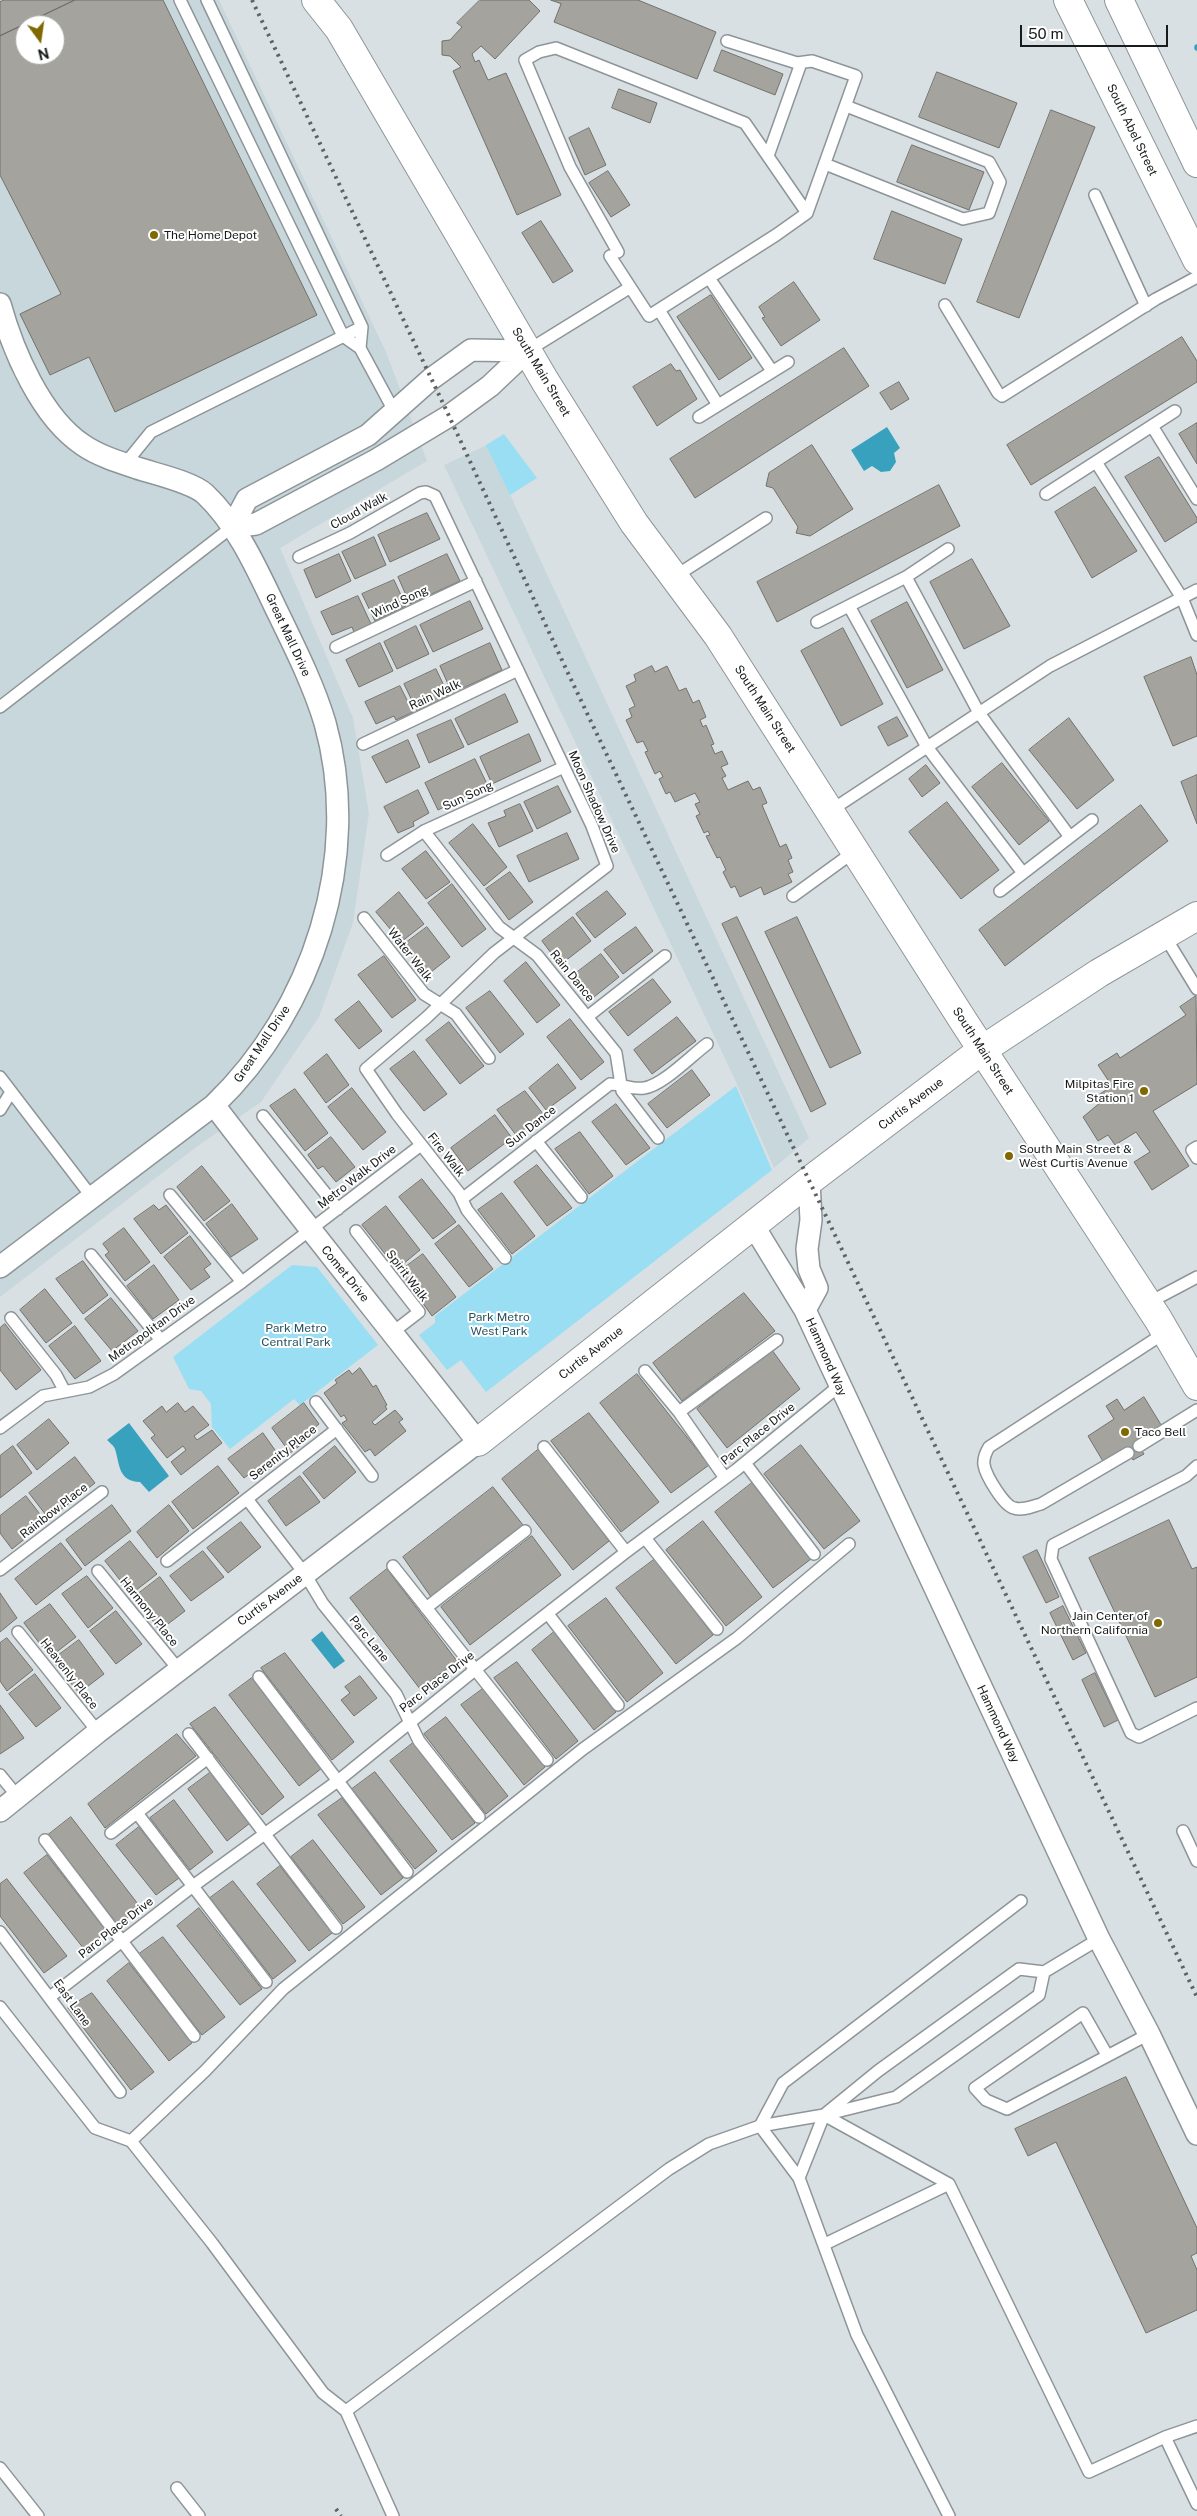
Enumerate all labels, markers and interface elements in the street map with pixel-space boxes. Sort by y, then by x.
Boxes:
north arrow [15,15,65,65]
scale bar [1022,15,1170,47]
text: 50 m [1028,25,1063,42]
text: N [36,44,51,63]
street label: South Abel Street [1104,82,1160,178]
place label: The Home Depot [164,228,257,242]
marker: The Home Depot [148,229,160,241]
street label: South Main Street [509,325,573,419]
street label: Cloud Walk [328,489,390,533]
street label: Wind Song [369,583,431,621]
street label: Great Mall Drive [262,591,314,679]
street label: South Main Street [731,663,799,755]
street label: Rain Walk [407,677,463,713]
street label: Moon Shadow Drive [565,749,623,855]
street label: Sun Song [440,778,496,814]
street label: Water Walk [385,925,435,985]
street label: Rain Dance [547,947,597,1005]
street label: Great Mall Drive [231,1003,293,1085]
street label: South Main Street [949,1005,1017,1097]
street label: Curtis Avenue [876,1075,946,1133]
place label: Milpitas Fire Station 1 [1065,1077,1134,1105]
marker: Milpitas Fire Station 1 [1138,1085,1150,1097]
street label: Sun Dance [503,1103,559,1151]
street label: Fire Walk [424,1130,468,1180]
street label: Metro Walk Drive [315,1142,399,1212]
place label: South Main Street & West Curtis Avenue [1019,1142,1132,1170]
marker: South Main Street & West Curtis Avenue [1003,1150,1015,1162]
street label: Comet Drive [318,1243,372,1305]
street label: Spirit Walk [383,1247,431,1305]
street label: Metropolitan Drive [106,1293,198,1365]
park label: Park Metro West Park [468,1310,530,1338]
street label: Hammond Way [802,1316,850,1398]
park label: Park Metro Central Park [261,1321,331,1349]
street label: Curtis Avenue [556,1323,626,1383]
street label: Parc Place Drive [718,1400,798,1468]
street label: Serenity Place [247,1422,319,1484]
place label: Taco Bell [1135,1425,1186,1439]
marker: Taco Bell [1119,1426,1131,1438]
street label: Rainbow Place [17,1480,91,1542]
street label: Curtis Avenue [235,1571,305,1629]
street label: Harmony Place [117,1575,181,1649]
place label: Jain Center of Northern California [1041,1609,1148,1637]
street label: Parc Lane [346,1613,392,1665]
marker: Jain Center of Northern California [1152,1617,1164,1629]
street label: Heavenly Place [37,1636,101,1712]
street label: Parc Place Drive [397,1648,477,1716]
street label: Hammond Way [974,1683,1022,1765]
street label: Parc Place Drive [76,1894,156,1962]
street label: East Lane [50,1977,94,2029]

